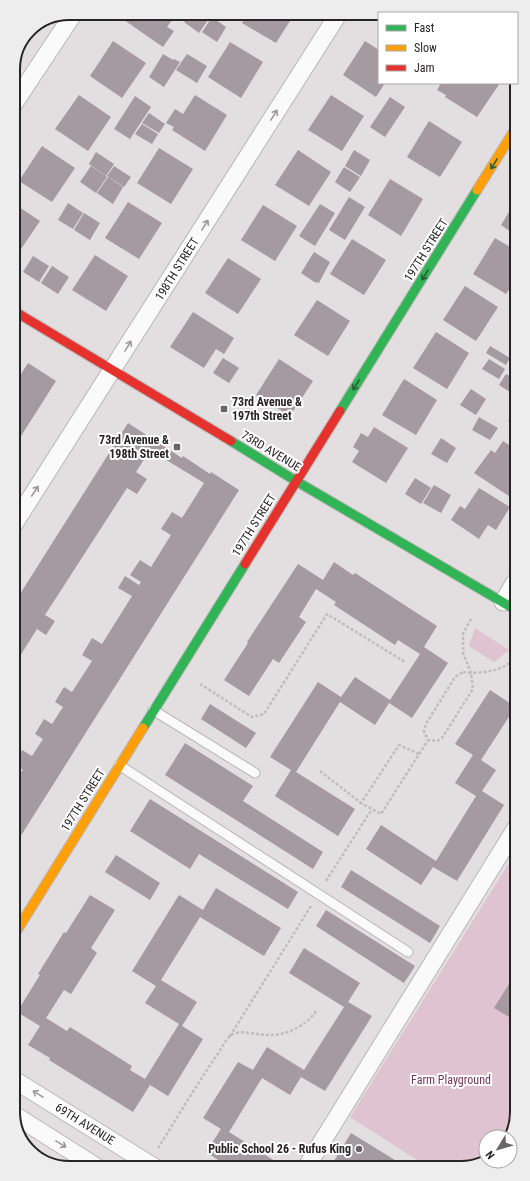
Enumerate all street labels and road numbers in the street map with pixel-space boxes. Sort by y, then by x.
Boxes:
street label: 197TH STREET [401,216,451,284]
street label: 198TH STREET [152,235,202,303]
street label: 73RD AVENUE [239,428,303,474]
street label: 197TH STREET [229,491,279,559]
street label: 197TH STREET [58,766,108,834]
street label: 69TH AVENUE [53,1100,117,1148]

